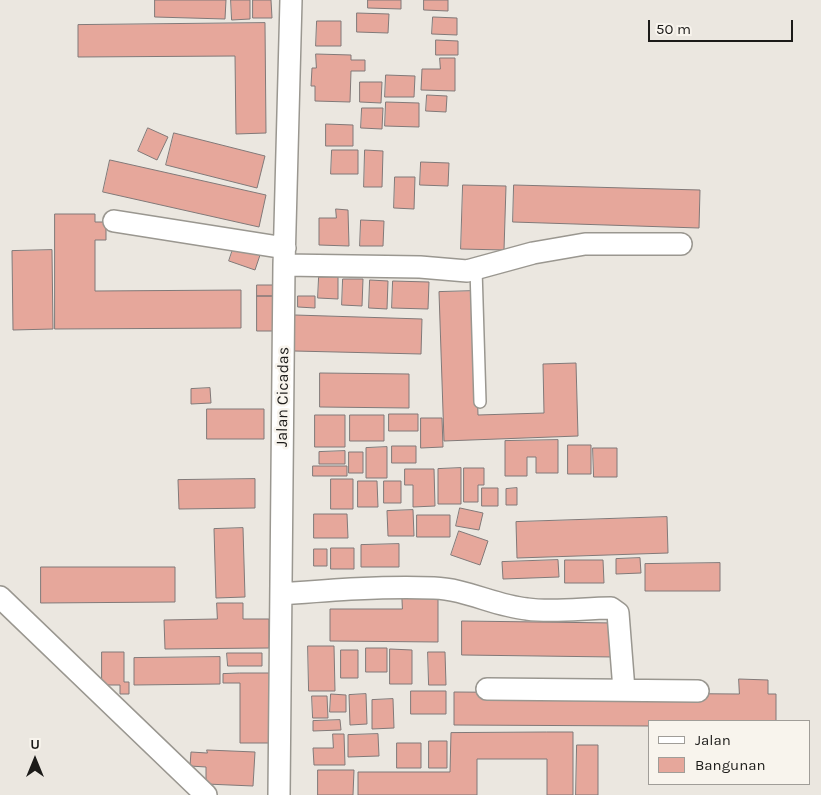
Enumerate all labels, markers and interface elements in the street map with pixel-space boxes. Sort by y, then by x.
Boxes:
scale bar [651,10,796,42]
text: 50 m [656,20,691,38]
street label: Jalan Cicadas [273,347,293,447]
legend [648,720,811,785]
text: Jalan [695,731,731,749]
north arrow [10,735,60,785]
text: U [30,736,40,753]
text: Bangunan [695,756,766,774]

